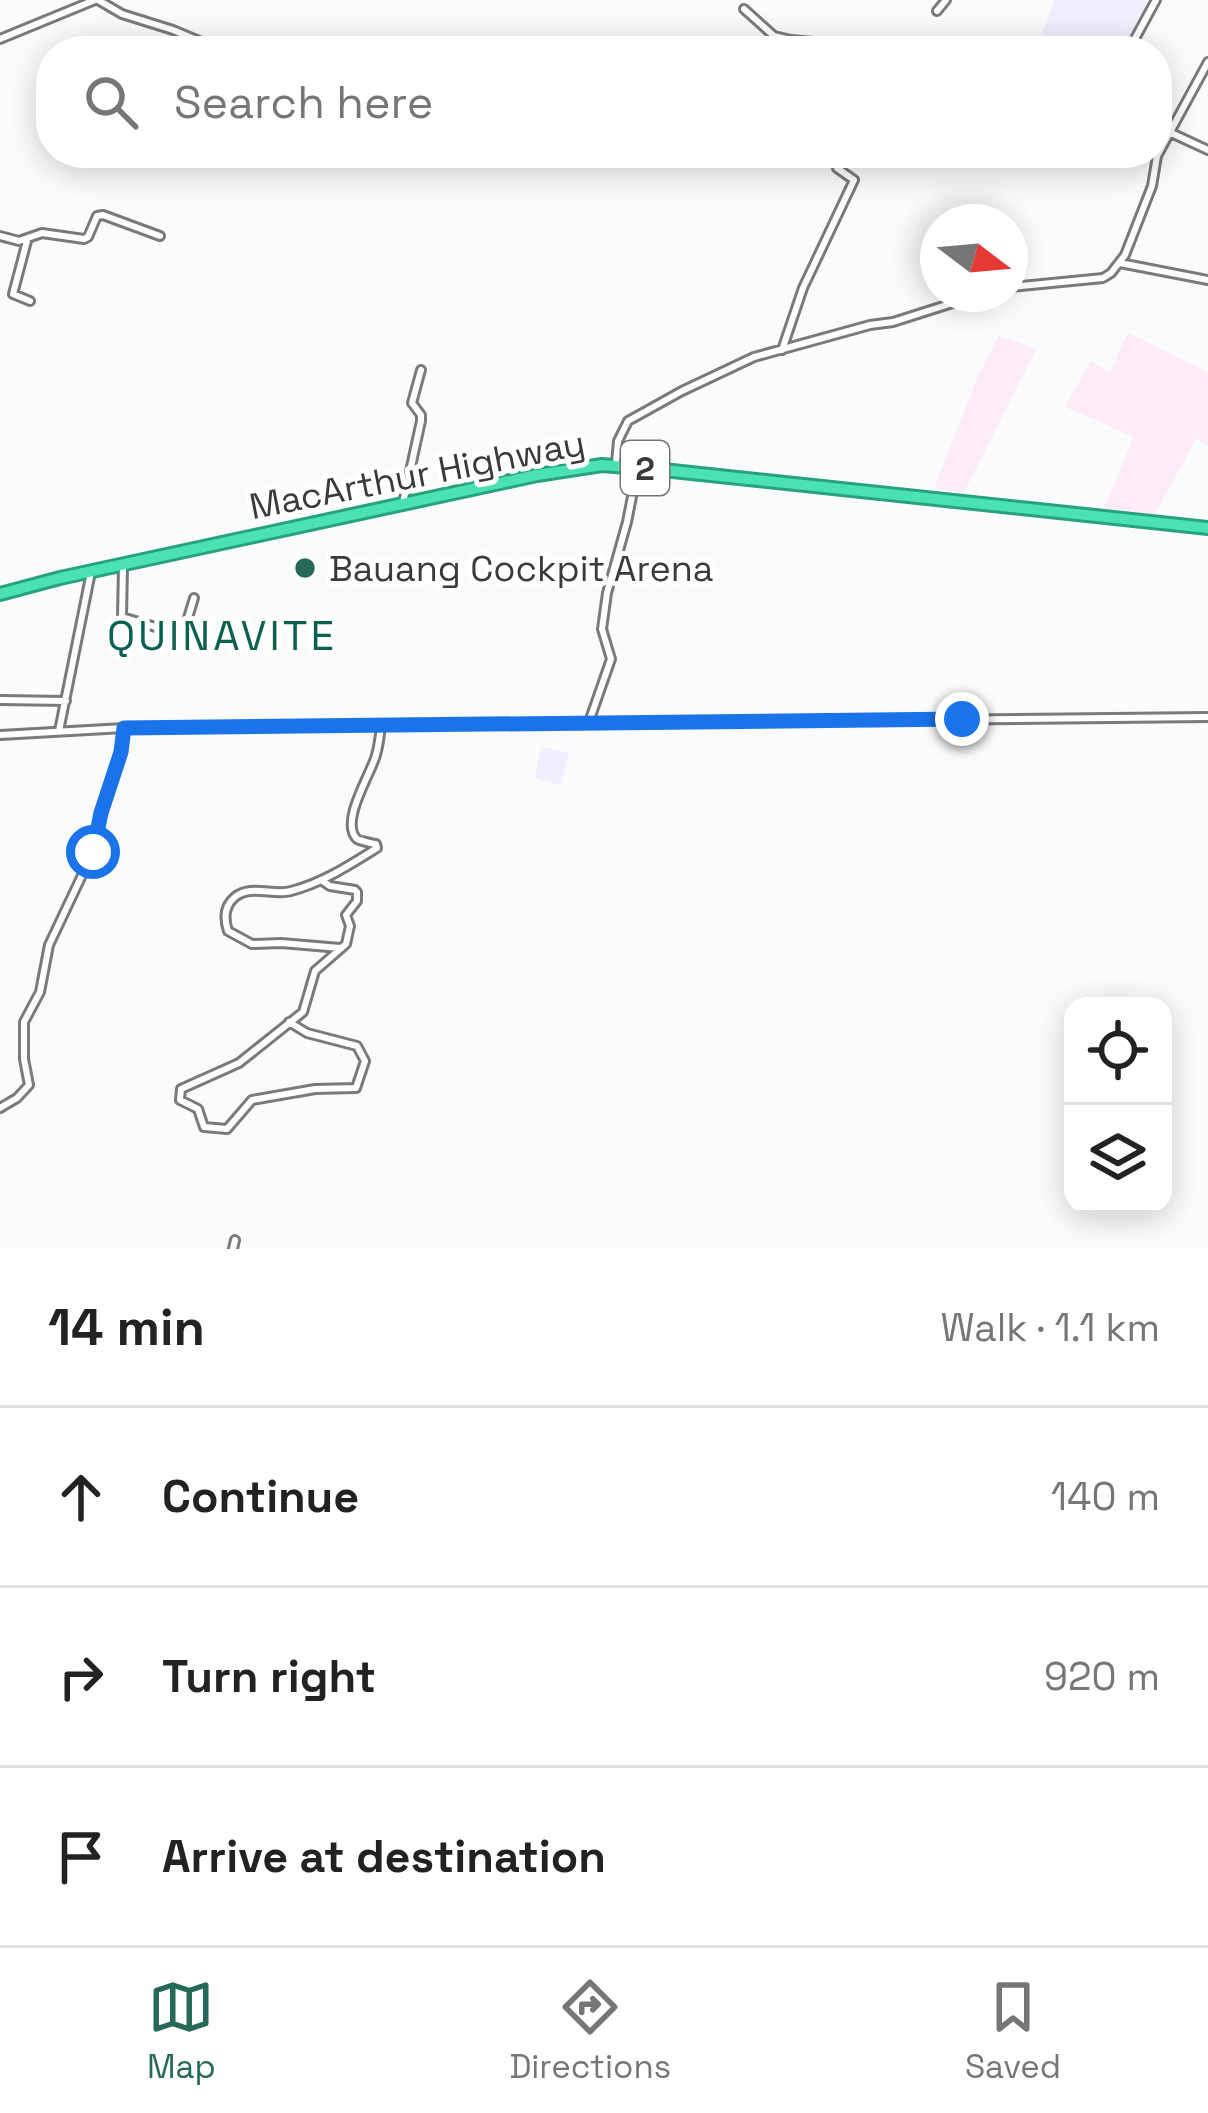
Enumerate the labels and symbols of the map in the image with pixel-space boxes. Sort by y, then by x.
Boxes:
north arrow [920,204,1028,312]
street label: MacArthur Highway [246,420,589,530]
road number: 2 [621,441,669,495]
place label: Bauang Cockpit Arena [329,546,713,592]
marker: Bauang Cockpit Arena [292,555,318,581]
district label: QUINAVITE [107,609,337,662]
route end [935,692,989,746]
route start [66,825,120,879]

